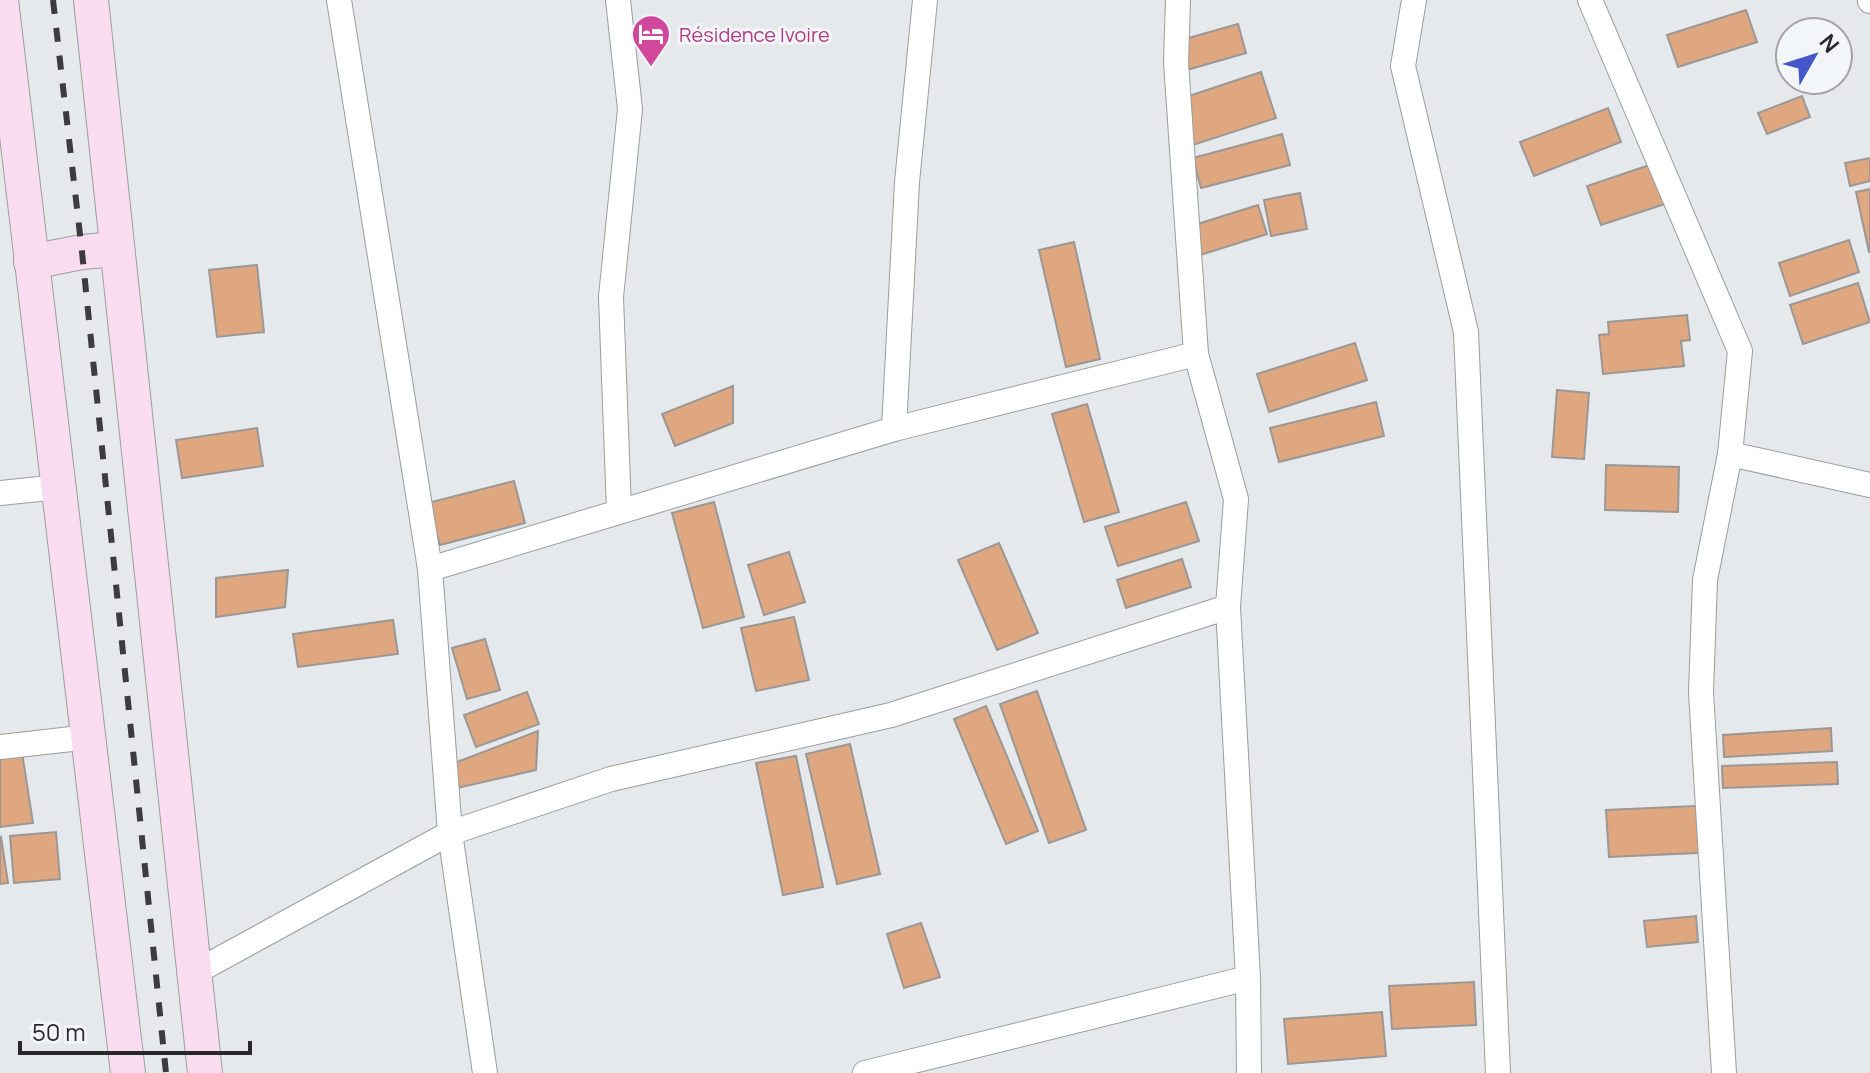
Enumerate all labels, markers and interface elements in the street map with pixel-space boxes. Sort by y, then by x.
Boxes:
hotel icon: Résidence Ivoire [630,13,672,68]
north arrow [1774,16,1854,96]
place label: Résidence Ivoire [679,21,830,48]
text: N [1813,28,1846,59]
scale bar [20,1005,250,1055]
text: 50 m [32,1015,86,1048]

